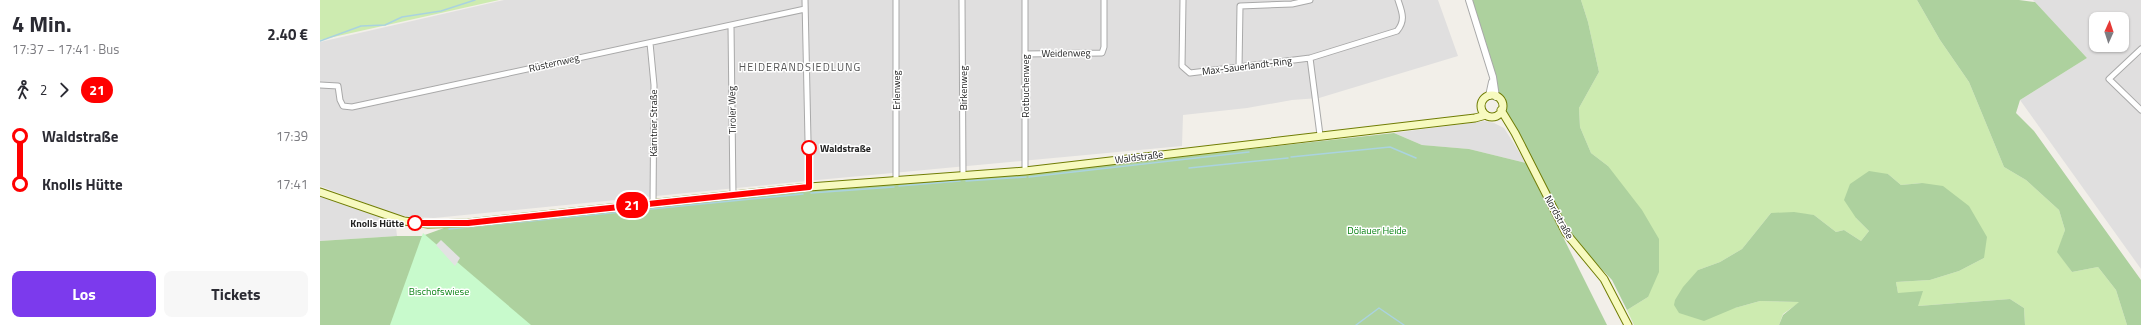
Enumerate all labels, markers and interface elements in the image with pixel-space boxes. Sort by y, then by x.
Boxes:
text: 4 Min. [12,7,72,41]
north arrow [2089,12,2129,52]
map controls [2089,12,2129,52]
text: 2.40 € [267,23,308,46]
text: 17:37 – 17:41 · Bus [12,39,119,59]
street label: Weidenweg [1041,45,1091,61]
street label: Rüsternweg [527,50,581,76]
street label: Max-Sauerlandt-Ring [1201,53,1293,79]
street label: Rotbuchenweg [1018,54,1033,118]
district label: HEIDERANDSIEDLUNG [739,59,861,75]
street label: Birkenweg [956,66,971,110]
street label: Erlenweg [889,70,904,110]
icon: walk [12,79,34,101]
icon: forward [53,79,75,101]
text: 21 [89,79,105,100]
text: 2 [40,80,47,100]
street label: Tiroler Weg [724,86,740,134]
street label: Kärntner Straße [646,89,661,157]
text: Waldstraße [42,125,118,148]
text: 17:39 [276,126,308,146]
marker: Waldstraße [801,140,817,156]
place label: Waldstraße [820,141,871,156]
street label: Waldstraße [1114,147,1164,167]
text: Knolls Hütte [42,173,123,196]
text: 17:41 [276,174,308,194]
line badge: 21 [614,192,650,218]
street label: Nordstraße [1541,192,1577,242]
text: 21 [624,194,640,215]
marker: Knolls Hütte [407,215,423,231]
place label: Knolls Hütte [350,216,404,231]
park label: Dölauer Heide [1347,223,1407,238]
button: Los [12,271,156,317]
button: Tickets [164,271,308,317]
park label: Bischofswiese [409,284,469,299]

